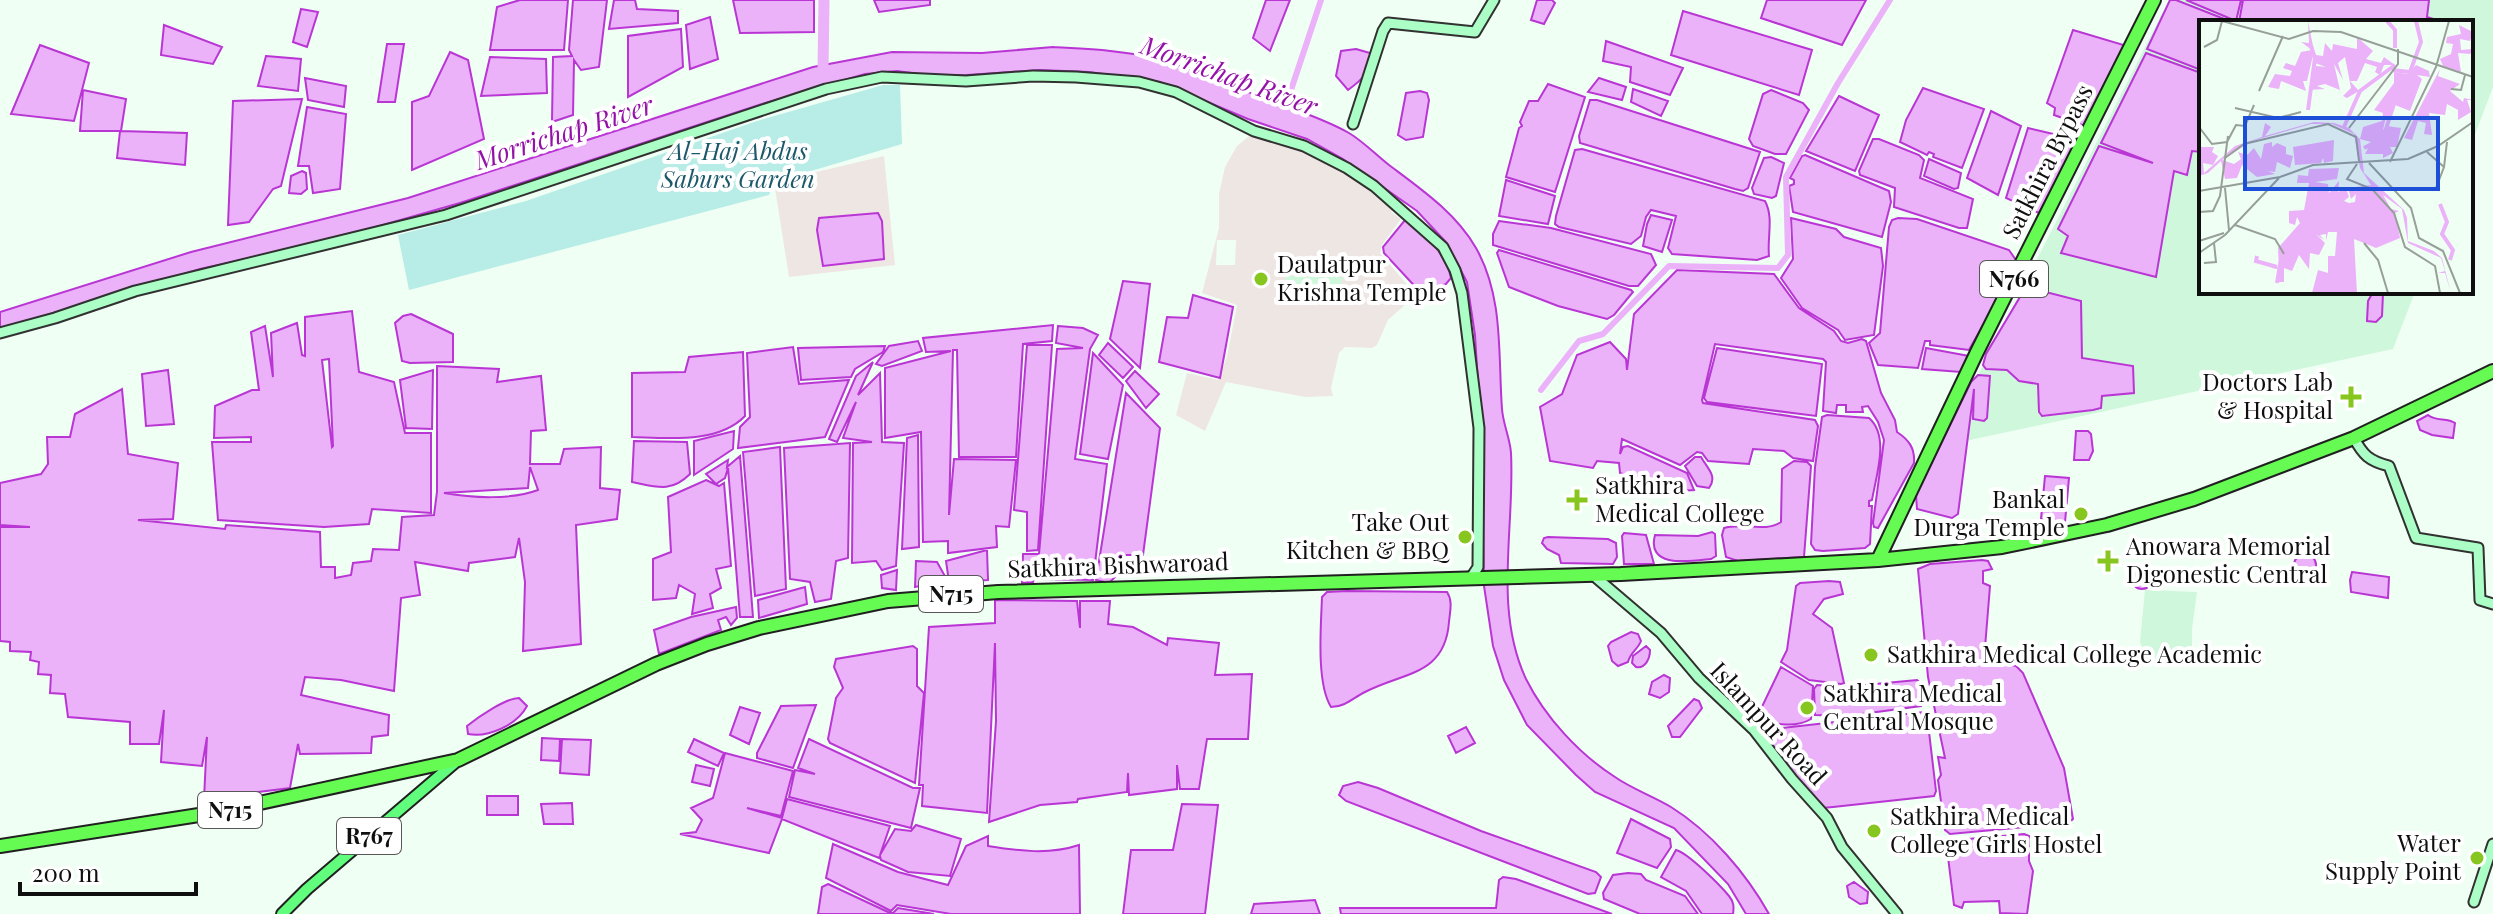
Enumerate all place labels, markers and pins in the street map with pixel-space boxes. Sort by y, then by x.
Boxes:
place label: Daulatpur Krishna Temple [1277,247,1447,307]
marker: Daulatpur Krishna Temple [1252,270,1270,288]
place label: Doctors Lab & Hospital [2202,365,2333,425]
marker: Doctors Lab & Hospital [2340,386,2362,408]
place label: Satkhira Medical College [1595,468,1765,528]
place label: Bankal Durga Temple [1913,482,2065,542]
marker: Satkhira Medical College [1566,489,1588,511]
place label: Take Out Kitchen & BBQ [1286,505,1450,565]
marker: Bankal Durga Temple [2072,505,2090,523]
marker: Take Out Kitchen & BBQ [1456,528,1474,546]
place label: Anowara Memorial Digonestic Central [2125,529,2331,589]
marker: Anowara Memorial Digonestic Central [2097,550,2119,572]
place label: Satkhira Medical College Academic [1887,637,2262,669]
marker: Satkhira Medical College Academic [1862,646,1880,664]
place label: Satkhira Medical Central Mosque [1823,676,2003,736]
marker: Satkhira Medical Central Mosque [1798,699,1816,717]
place label: Satkhira Medical College Girls Hostel [1890,799,2103,859]
marker: Satkhira Medical College Girls Hostel [1865,822,1883,840]
place label: Water Supply Point [2325,826,2462,886]
marker: Water Supply Point [2468,849,2486,867]

